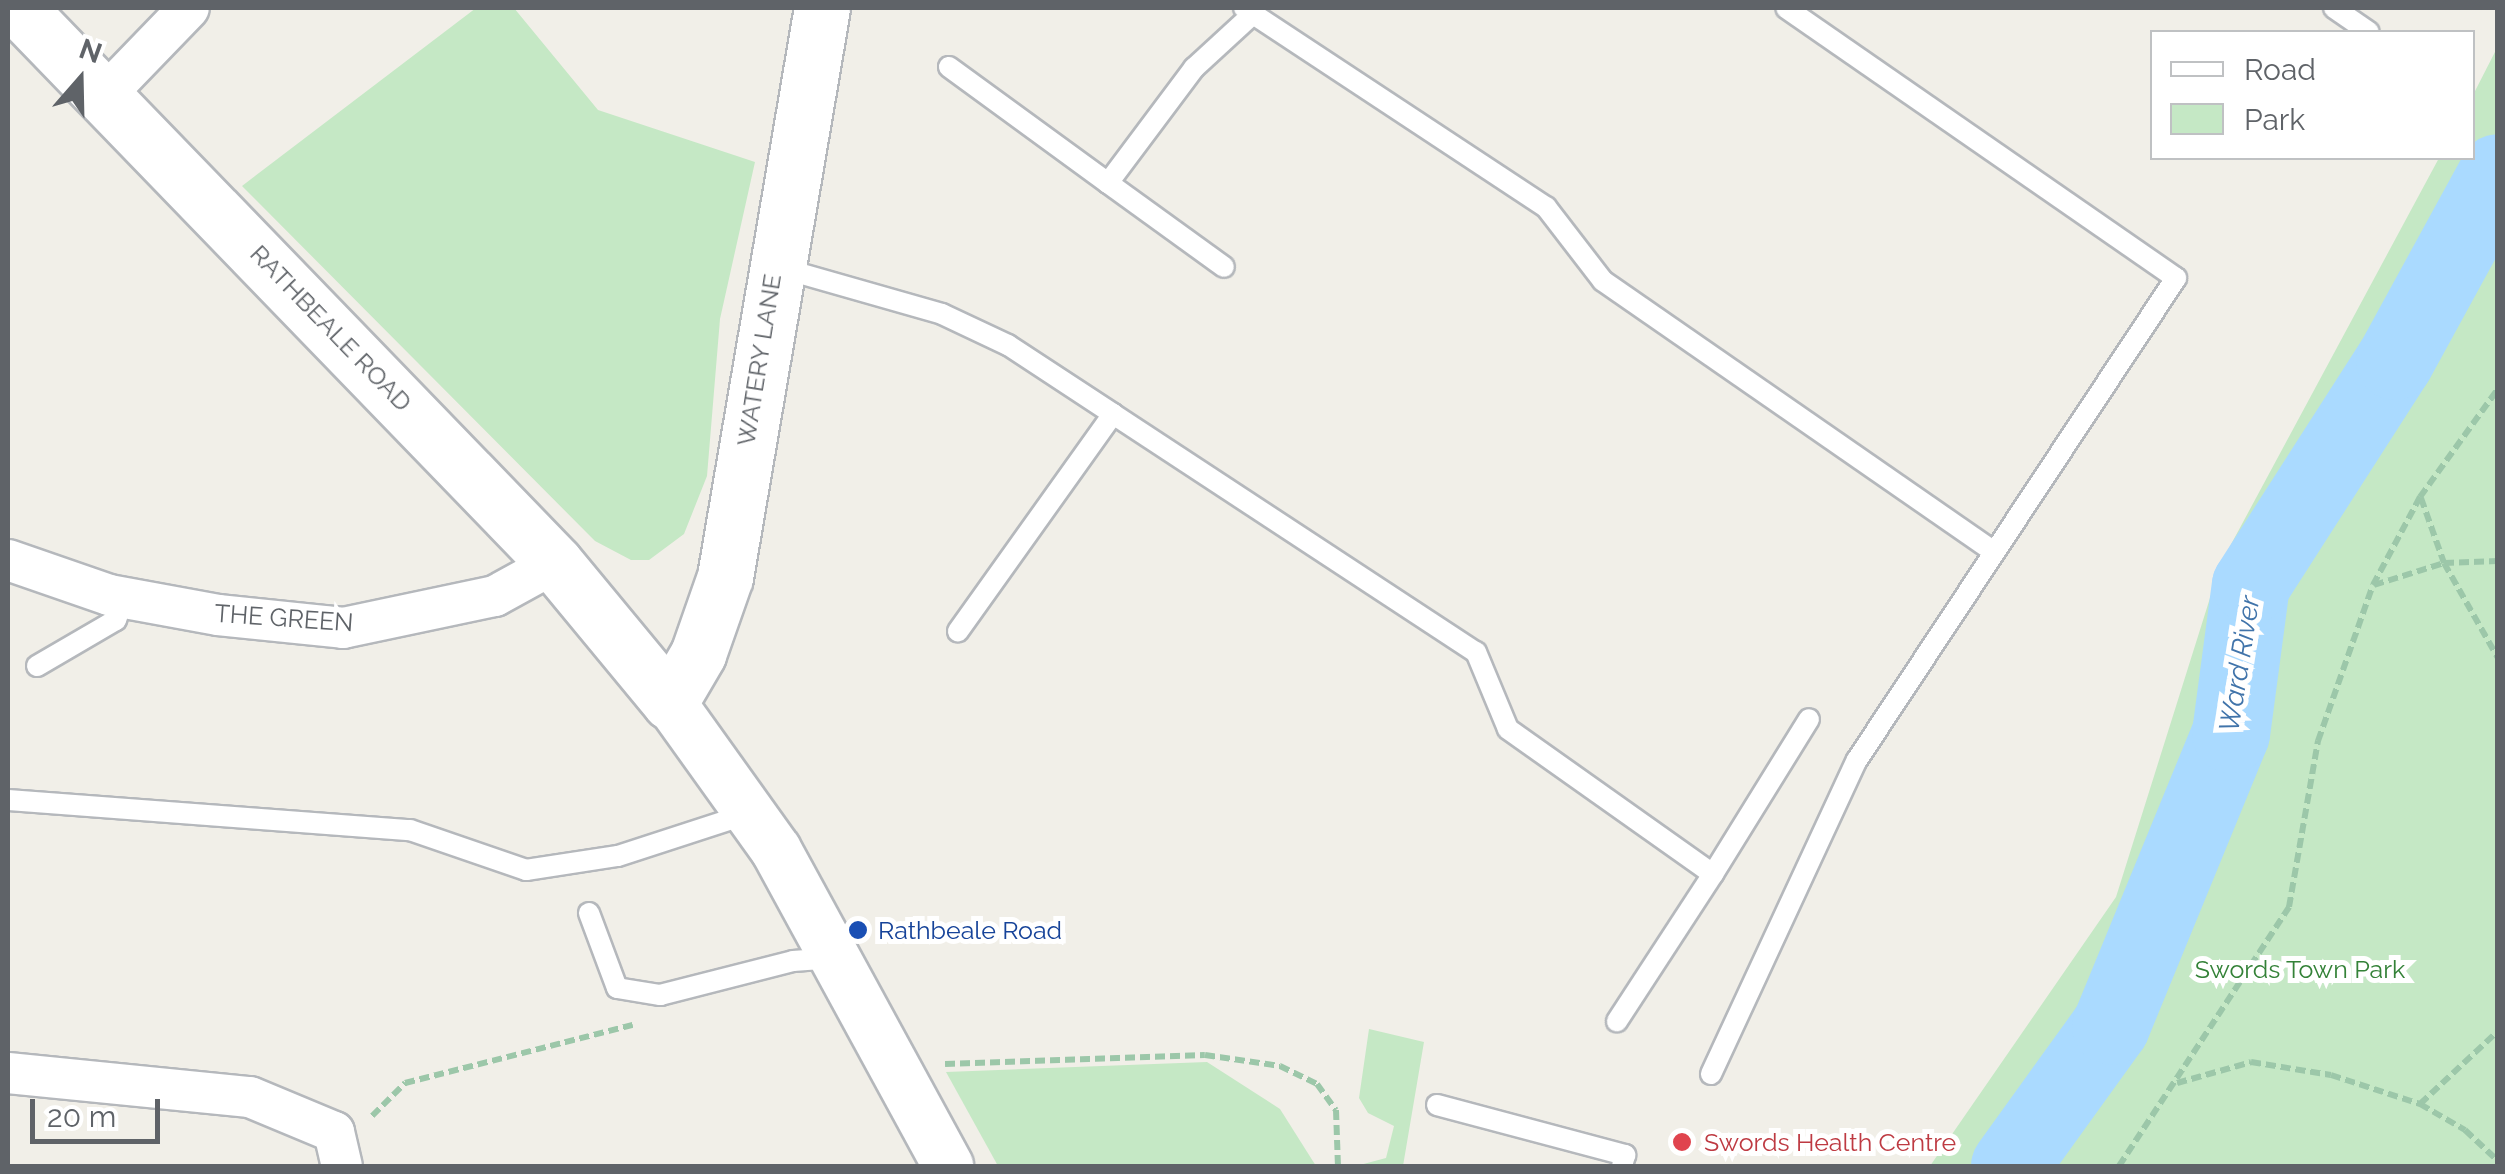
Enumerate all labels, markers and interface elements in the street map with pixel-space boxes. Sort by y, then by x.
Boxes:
north arrow [30,30,130,130]
legend [2150,30,2475,160]
text: N [75,32,106,70]
text: Road [2244,52,2316,87]
text: Park [2244,102,2305,137]
street label: RATHBEALE ROAD [244,239,418,417]
street label: WATERY LANE [731,271,787,449]
water label: Ward River [2213,593,2267,735]
street label: THE GREEN [213,598,355,638]
place label: Rathbeale Road [878,915,1062,945]
marker: Rathbeale Road [847,919,869,941]
park label: Swords Town Park [2194,954,2406,984]
scale bar [35,1079,165,1141]
text: 20 m [47,1099,116,1134]
place label: Swords Health Centre [1704,1127,1956,1157]
marker: Swords Health Centre [1669,1129,1695,1155]

